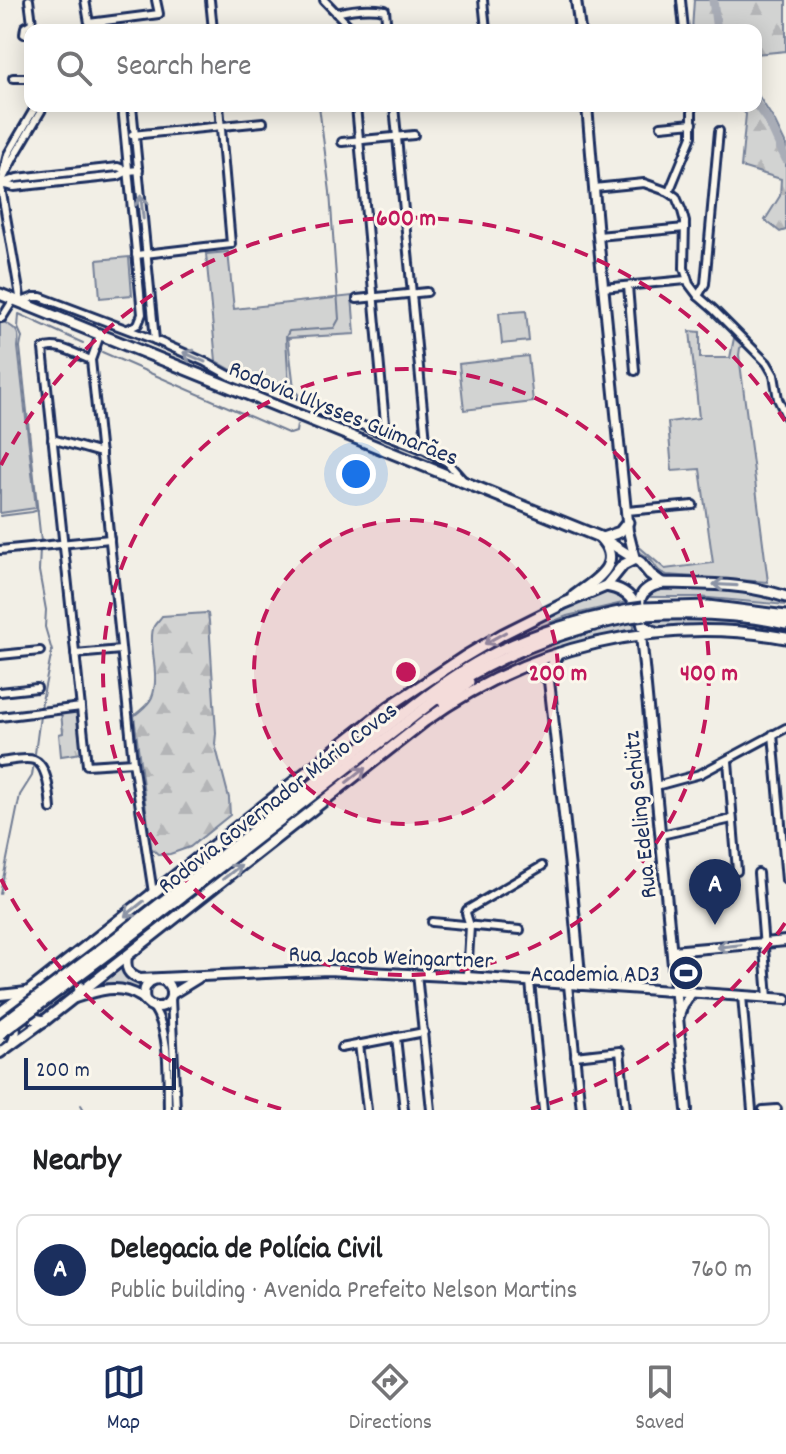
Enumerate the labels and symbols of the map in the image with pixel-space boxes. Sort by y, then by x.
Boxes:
one-way arrow [135,194,150,221]
text: 600 m [376,203,436,237]
one-way arrow [182,349,206,364]
street label: Rodovia Ulysses Guimarães [223,353,463,476]
your location [336,454,376,494]
one-way arrow [712,577,739,592]
one-way arrow [484,631,508,646]
centre of rings [392,658,420,686]
text: 200 m [529,658,587,692]
text: 400 m [680,658,738,692]
street label: Rodovia Governador Mário Covas [152,695,406,904]
street label: Rua Edeling Schütz [616,729,668,900]
one-way arrow [345,766,366,783]
pin: A [689,859,741,925]
one-way arrow [221,864,242,881]
one-way arrow [124,900,145,918]
street label: Rua Jacob Weingartner [288,938,494,980]
one-way arrow [716,938,743,953]
sports icon: Academia AD3 [667,954,705,992]
place label: Academia AD3 [530,959,660,993]
scale bar [24,1054,176,1090]

